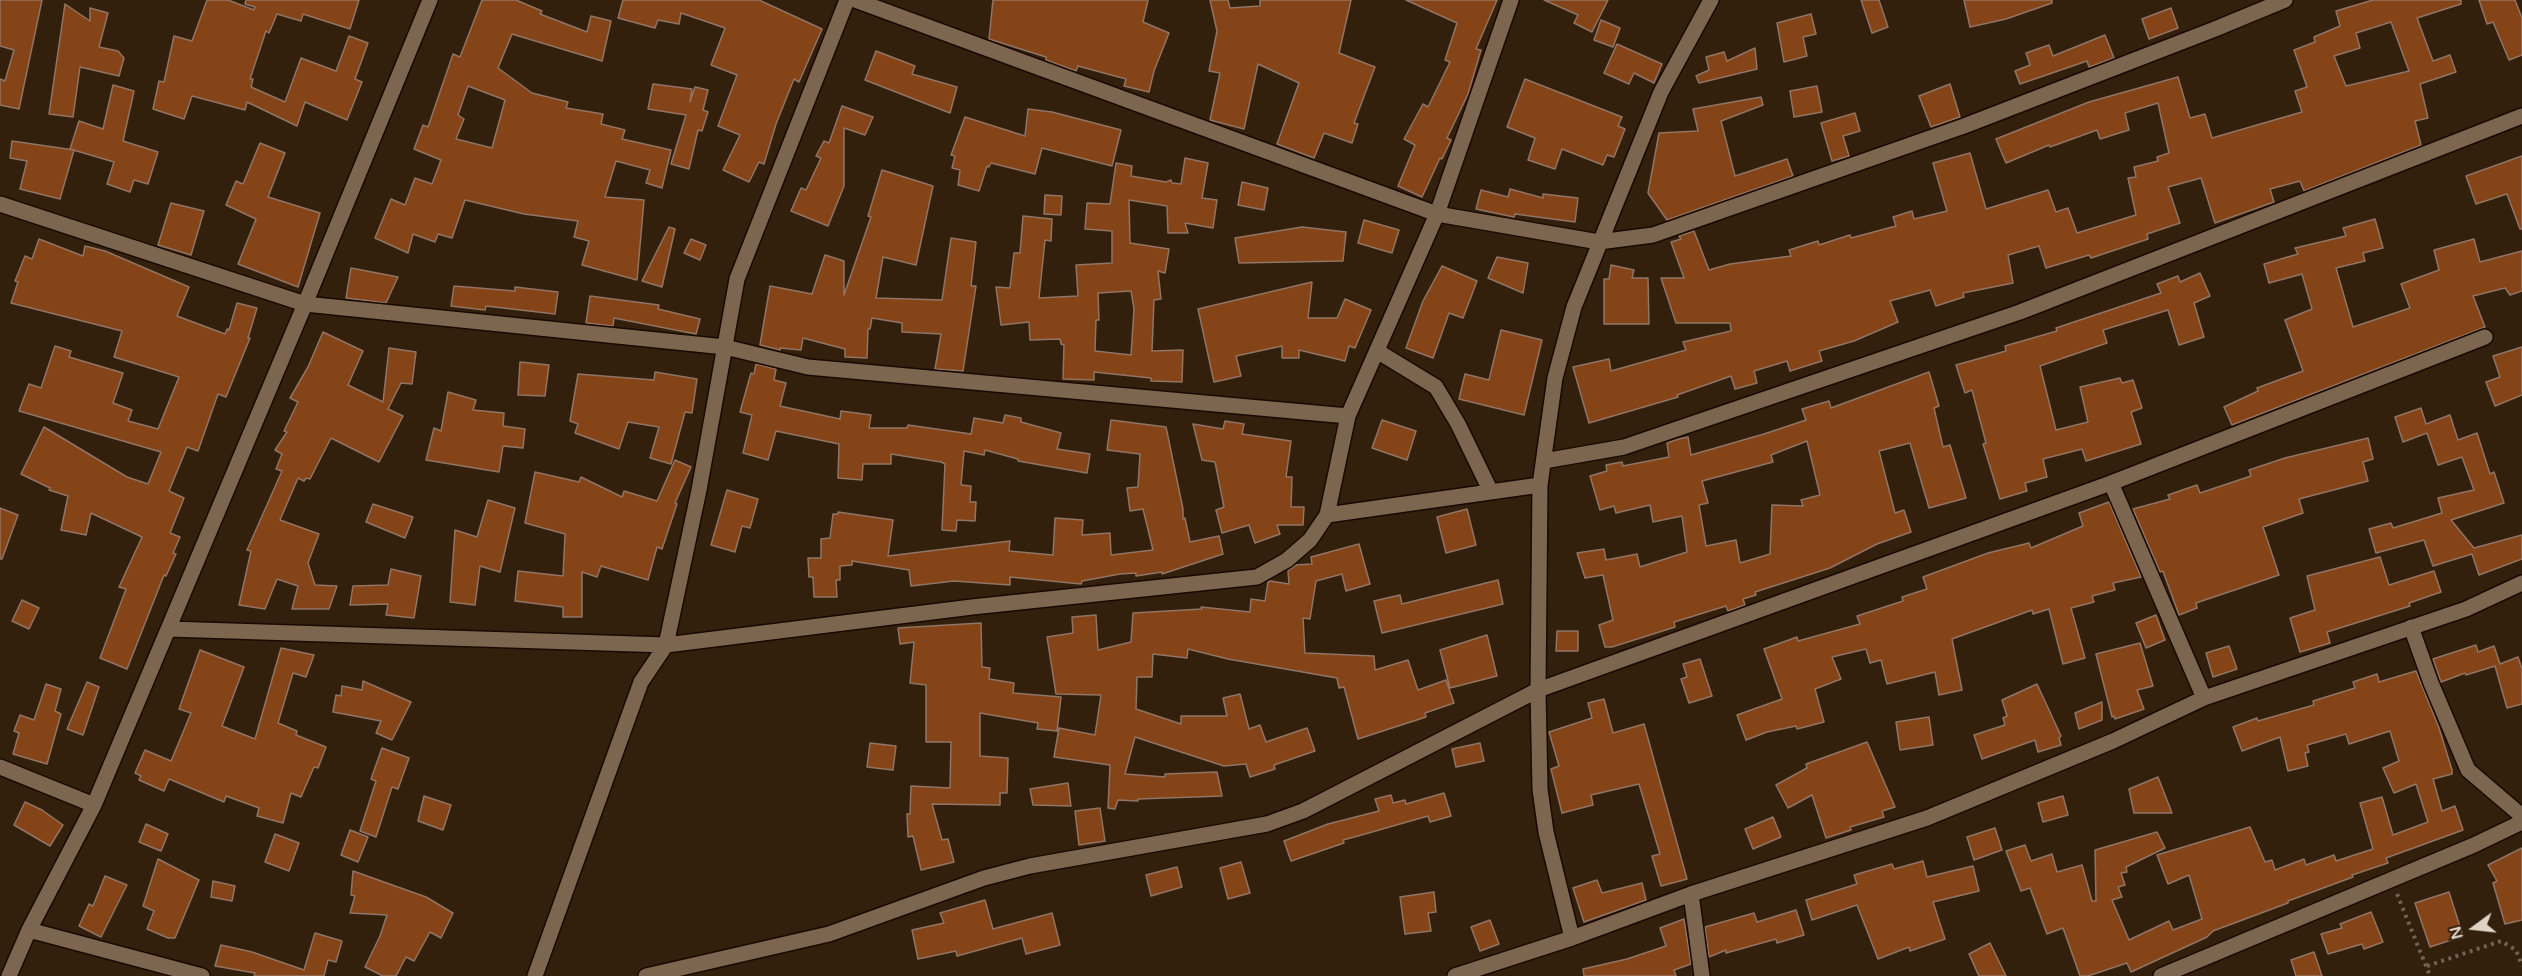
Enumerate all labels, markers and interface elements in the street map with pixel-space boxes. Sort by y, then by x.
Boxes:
north arrow [2444,898,2504,958]
text: N [2445,924,2468,941]

